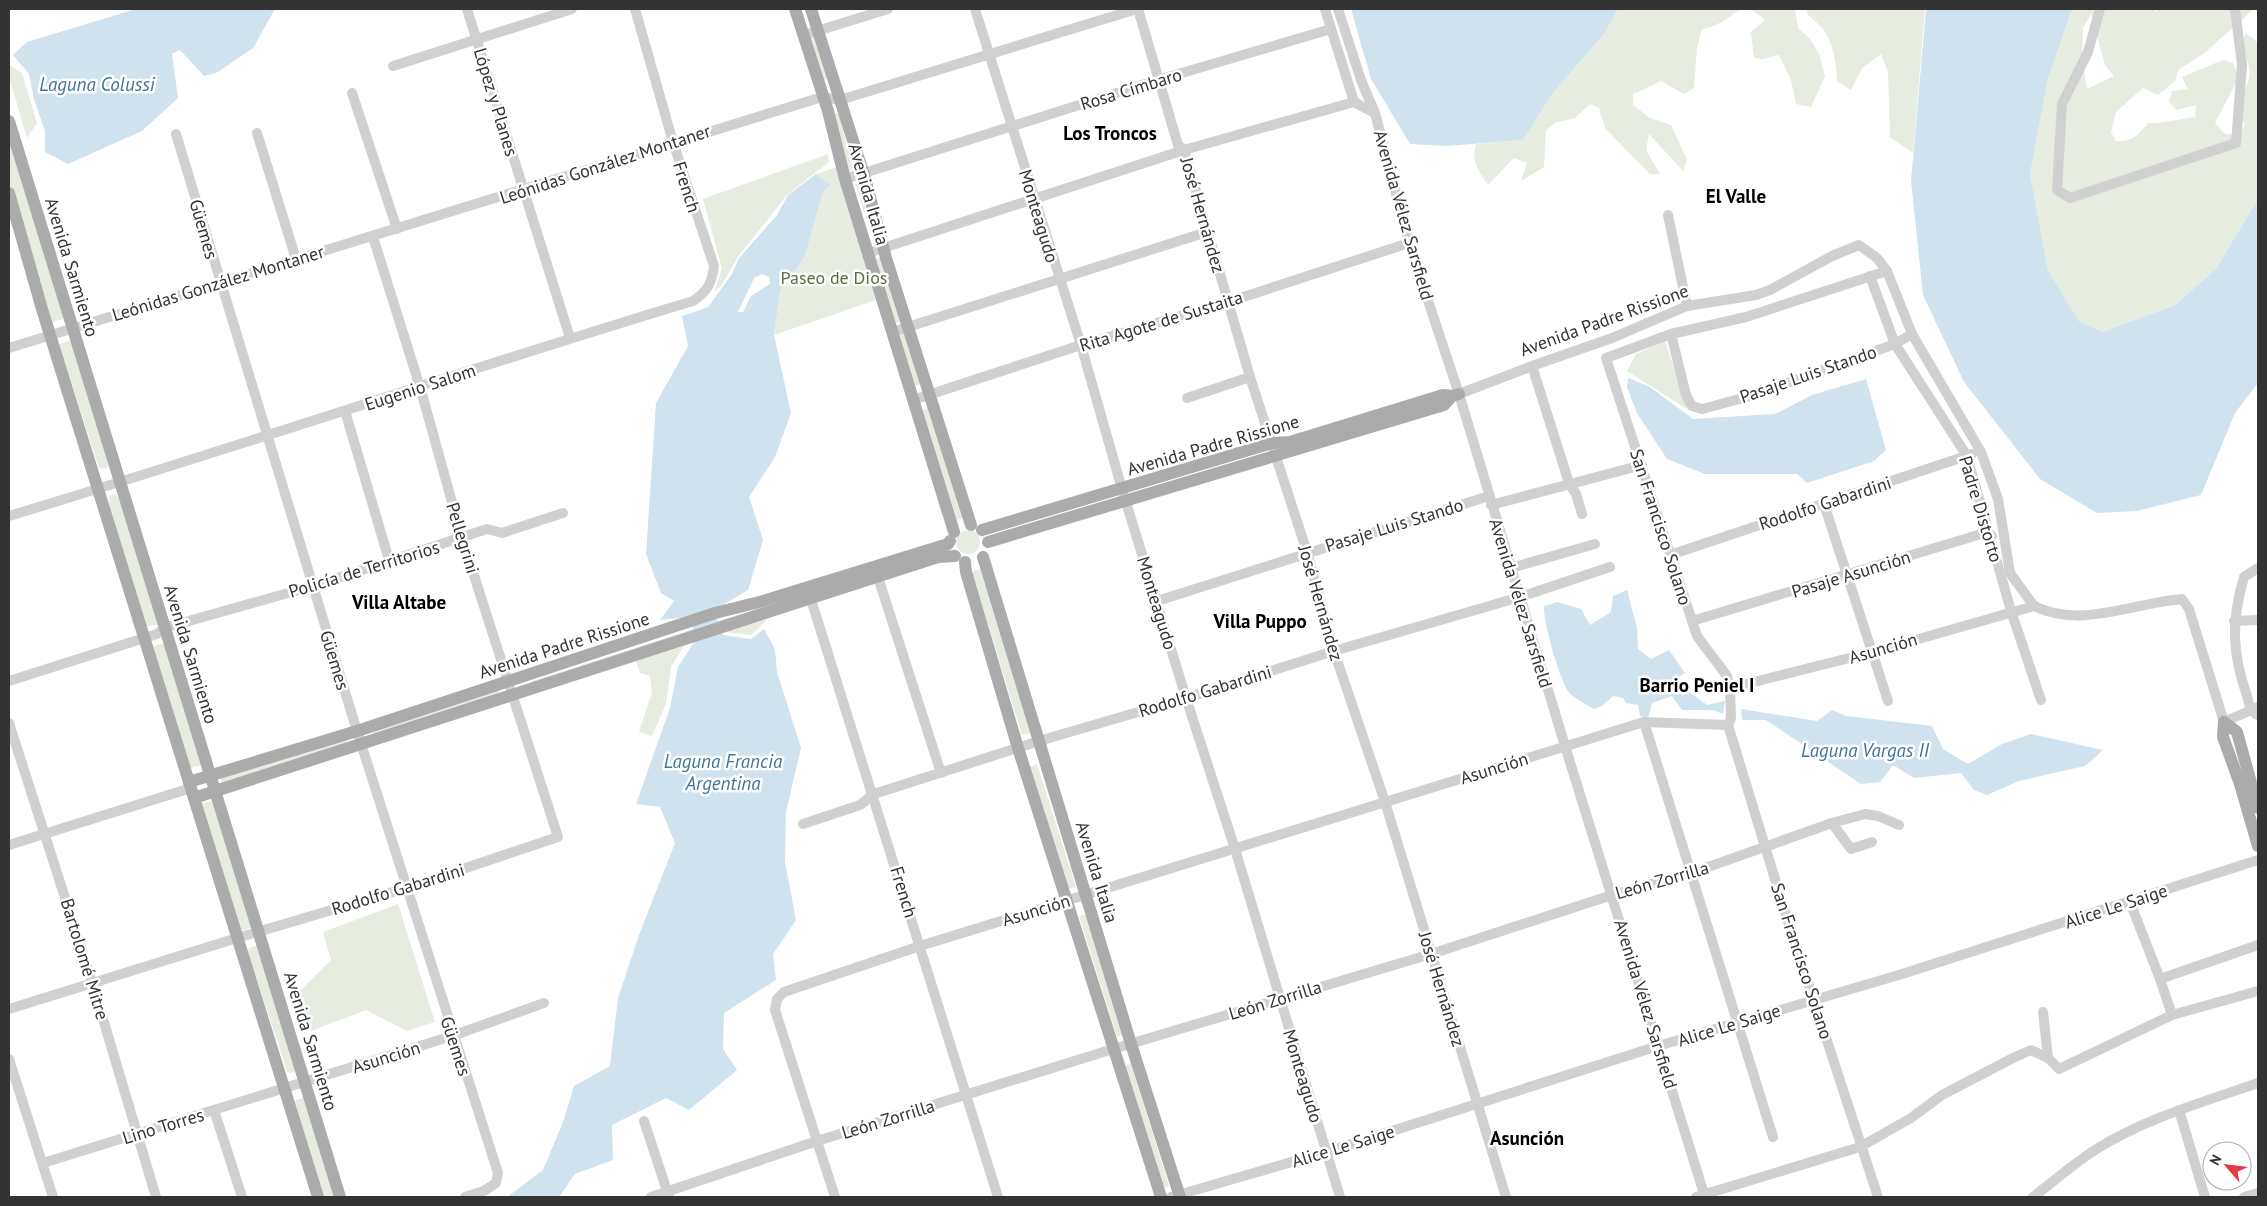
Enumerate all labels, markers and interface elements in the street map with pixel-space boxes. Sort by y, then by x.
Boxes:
street label: López y Planes [469,45,523,159]
street label: Rosa Címbaro [1077,63,1185,115]
water label: Laguna Colussi [39,72,156,96]
street label: Leónidas González Montaner [497,119,713,209]
district label: Los Troncos [1063,121,1157,145]
street label: Avenida Vélez Sarsfield [1369,127,1439,303]
street label: Avenida Italia [843,140,895,248]
street label: José Hernández [1175,154,1230,275]
street label: French [668,159,706,215]
street label: Monteagudo [1014,167,1064,265]
district label: El Valle [1706,184,1766,208]
street label: Avenida Sarmiento [40,195,104,339]
street label: Güemes [185,196,223,262]
street label: Leónidas González Montaner [109,240,327,326]
park label: Paseo de Dios [781,266,887,289]
street label: Avenida Padre Rissione [1516,279,1692,361]
street label: Rita Agote de Sustaita [1077,285,1245,357]
street label: Pasaje Luis Stando [1737,340,1879,408]
street label: Eugenio Salom [362,358,478,416]
street label: Avenida Padre Rissione [1124,409,1302,481]
street label: San Francisco Solano [1625,446,1697,608]
street label: Padre Distorto [1954,453,2008,565]
street label: Rodolfo Gabardini [1756,471,1894,535]
street label: Pasaje Luis Stando [1322,493,1466,557]
street label: Pellegrini [441,500,485,576]
street label: Avenida Vélez Sarsfield [1484,516,1558,690]
street label: Policía de Territorios [286,535,442,603]
street label: José Hernández [1293,542,1348,663]
street label: Pasaje Asunción [1789,545,1913,603]
street label: Monteagudo [1132,554,1182,652]
street label: Avenida Sarmiento [159,582,223,726]
district label: Villa Altabe [351,590,446,614]
street label: Avenida Padre Rissione [476,607,652,683]
district label: Villa Puppo [1212,609,1307,633]
street label: Güemes [315,627,355,693]
street label: Asunción [1846,627,1920,669]
street label: Rodolfo Gabardini [1136,660,1274,722]
district label: Barrio Peniel I [1640,673,1754,697]
water label: Laguna Vargas II [1801,738,1930,762]
street label: Asunción [1457,747,1531,789]
water label: Laguna Francia Argentina [664,749,783,795]
street label: Avenida Italia [1071,818,1123,926]
street label: León Zorrilla [1613,856,1711,904]
street label: Rodolfo Gabardini [329,858,467,920]
street label: French [885,864,923,920]
street label: Alice Le Saige [2062,879,2170,933]
street label: San Francisco Solano [1766,880,1838,1042]
street label: Asunción [999,889,1073,931]
street label: Bartolomé Mitre [56,896,114,1022]
street label: Avenida Vélez Sarsfield [1609,917,1683,1091]
street label: José Hernández [1413,928,1470,1049]
street label: Avenida Sarmiento [279,969,343,1113]
street label: León Zorrilla [1226,975,1324,1025]
street label: Alice Le Saige [1675,998,1783,1052]
street label: Güemes [436,1013,476,1079]
street label: Monteagudo [1278,1027,1328,1125]
street label: Asunción [349,1036,423,1078]
street label: León Zorrilla [839,1094,937,1144]
street label: Lino Torres [119,1103,207,1149]
street label: Alice Le Saige [1289,1119,1397,1173]
district label: Asunción [1490,1126,1564,1150]
north arrow [2202,1141,2252,1191]
text: N [2205,1152,2226,1168]

